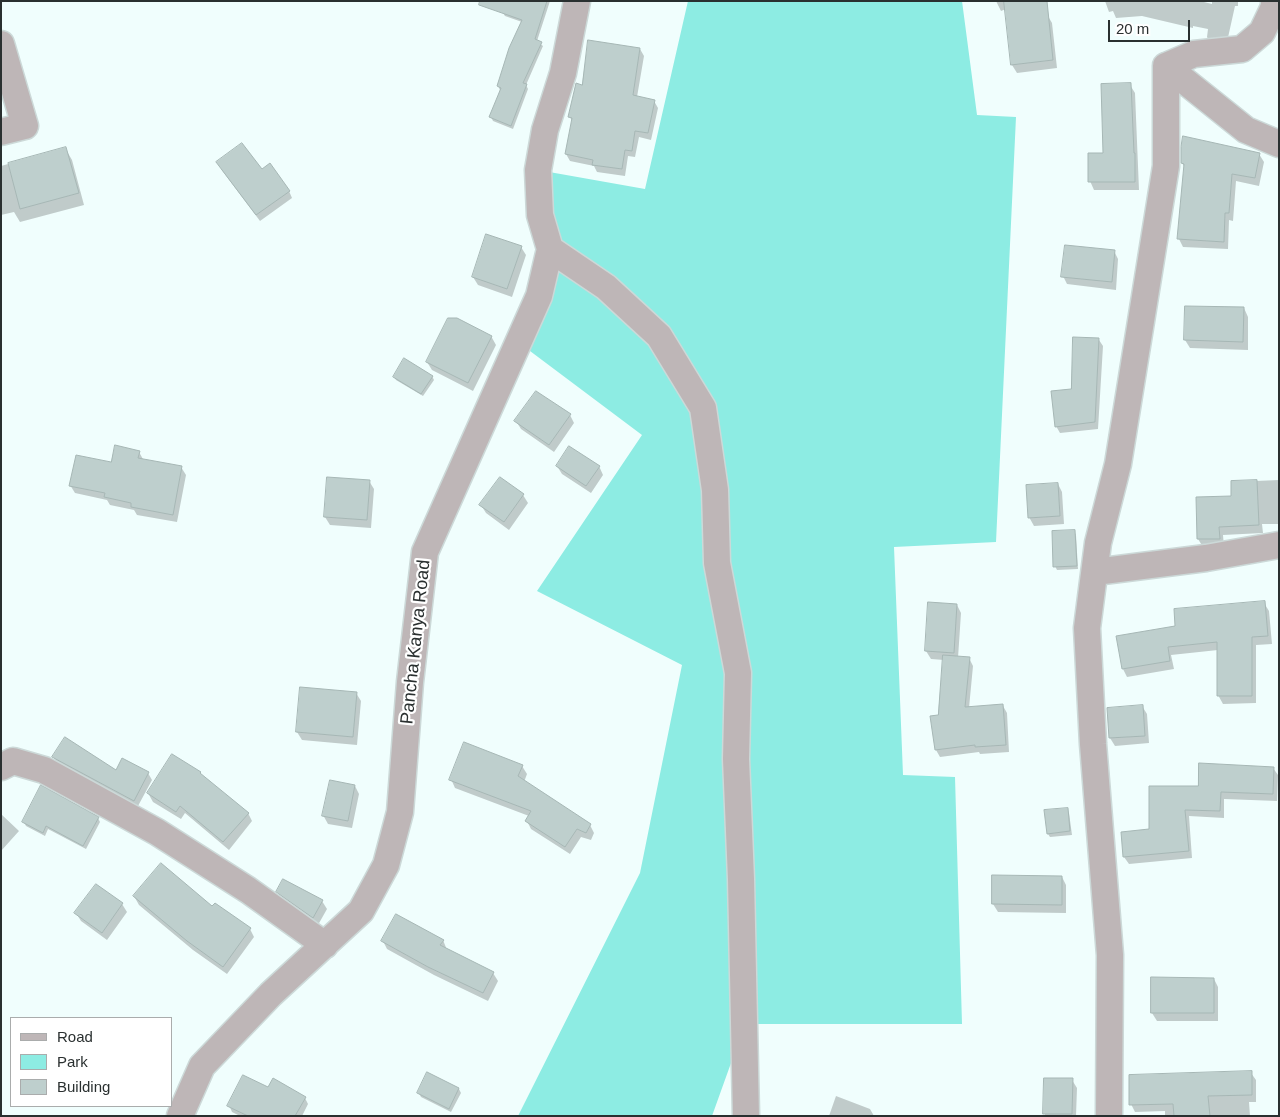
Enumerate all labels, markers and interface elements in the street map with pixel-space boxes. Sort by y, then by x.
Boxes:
scale bar [1110,10,1192,42]
text: 20 m [1116,20,1149,37]
street label: Pancha Kanya Road [397,559,435,725]
legend [10,1017,172,1107]
text: Road [57,1028,93,1045]
text: Park [57,1053,88,1070]
text: Building [57,1078,110,1095]

